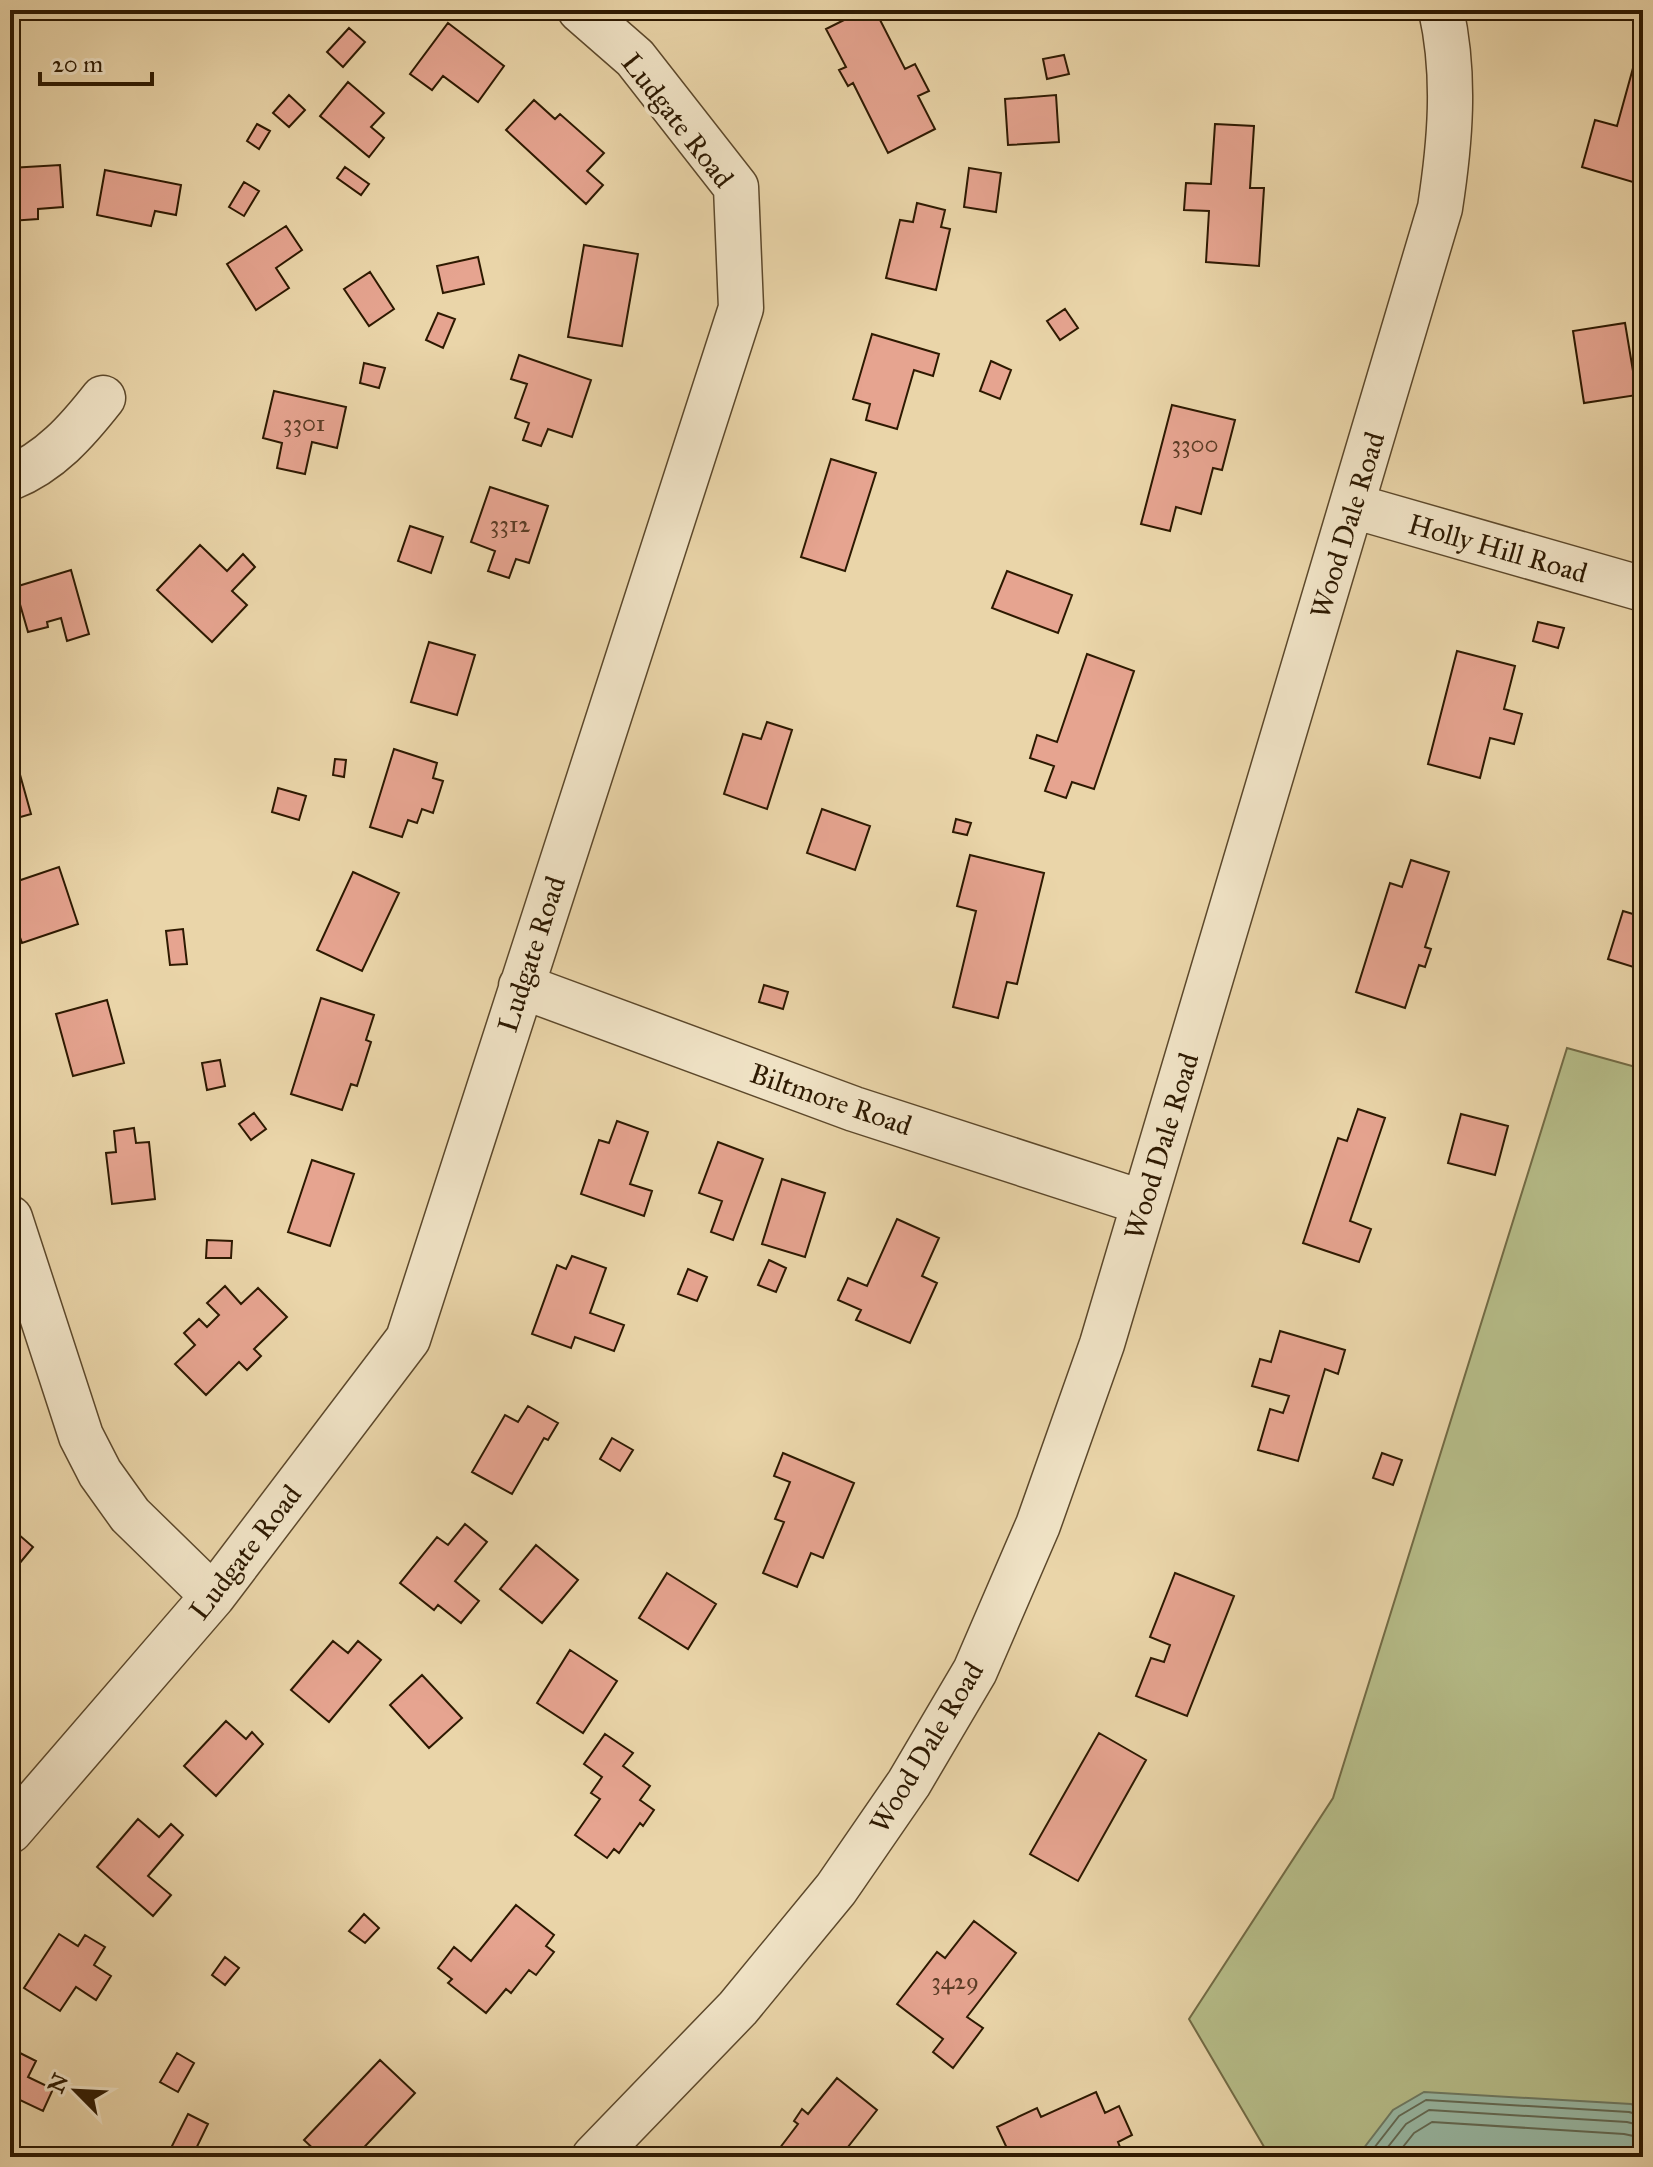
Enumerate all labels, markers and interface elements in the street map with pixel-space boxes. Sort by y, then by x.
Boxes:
scale bar [40,36,152,86]
street label: Ludgate Road [614,46,741,195]
text: 20 m [52,49,103,79]
house number: 3301 [283,408,325,438]
street label: Wood Dale Road [1303,428,1392,623]
house number: 3300 [1171,429,1219,459]
street label: Holly Hill Road [1404,506,1591,591]
house number: 3312 [490,509,530,539]
street label: Ludgate Road [490,872,573,1037]
street label: Wood Dale Road [1117,1049,1206,1244]
street label: Biltmore Road [745,1055,916,1143]
street label: Ludgate Road [182,1478,309,1627]
street label: Wood Dale Road [862,1656,991,1839]
house number: 3429 [931,1966,979,1996]
north arrow [36,2051,116,2131]
text: N [42,2069,74,2097]

